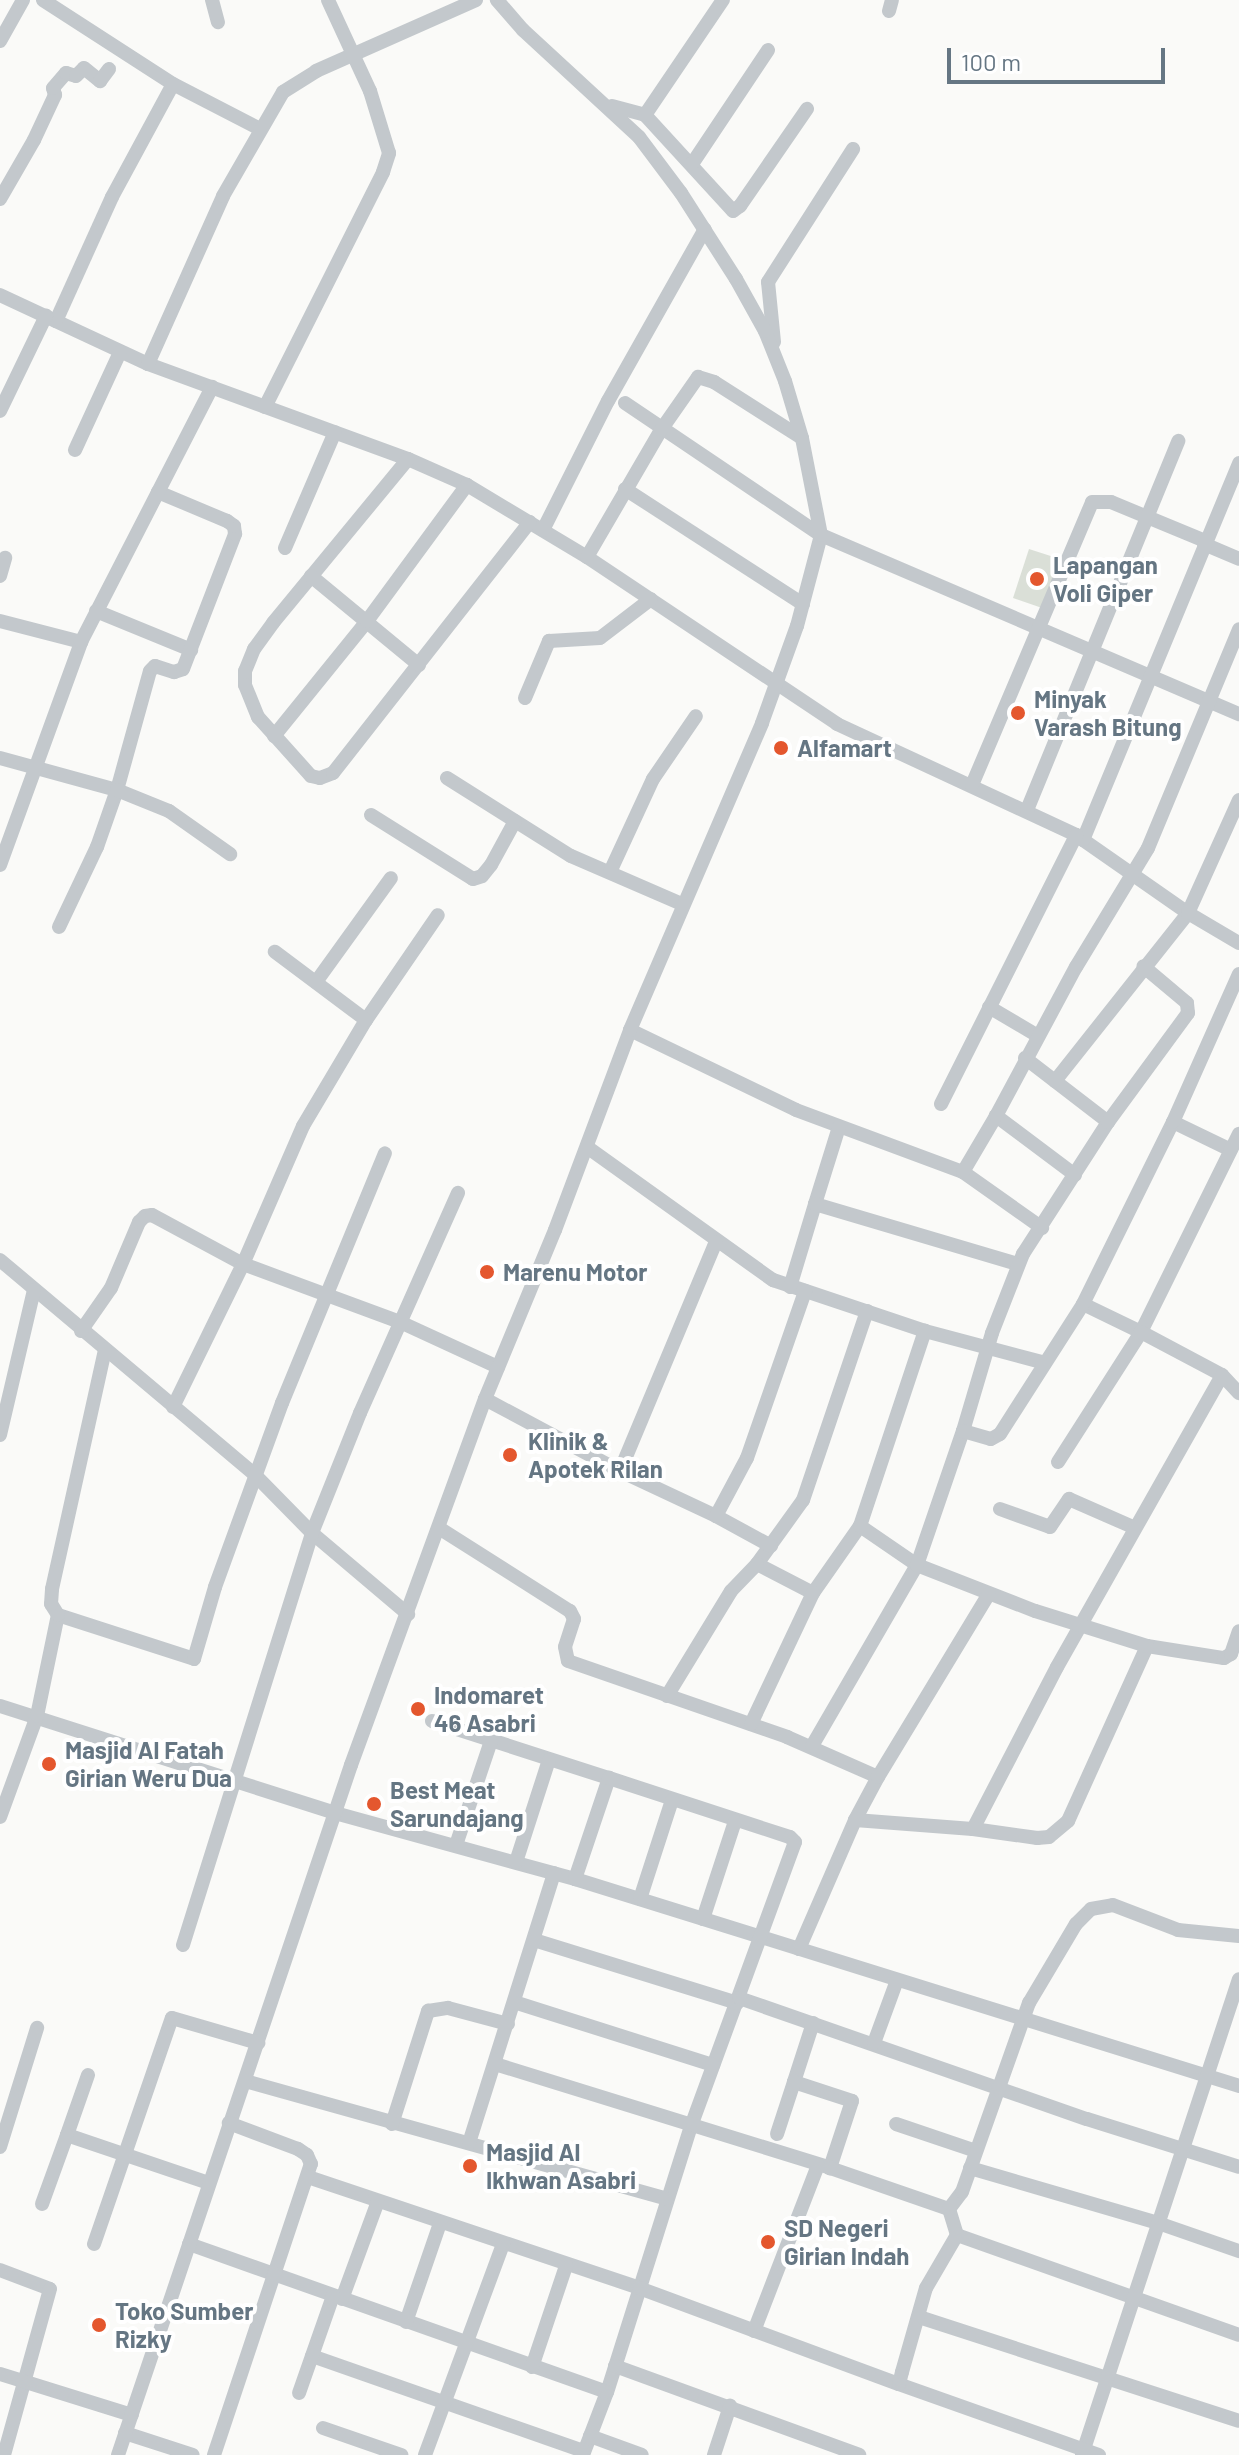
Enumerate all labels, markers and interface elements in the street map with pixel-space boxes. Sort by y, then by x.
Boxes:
scale bar [951,32,1169,82]
text: 100 m [961,47,1021,76]
place label: Lapangan Voli Giper [1053,551,1158,607]
marker: Lapangan Voli Giper [1028,570,1046,588]
place label: Minyak Varash Bitung [1034,685,1182,741]
marker: Minyak Varash Bitung [1009,704,1027,722]
place label: Alfamart [797,734,892,762]
marker: Alfamart [772,739,790,757]
place label: Marenu Motor [503,1258,648,1286]
marker: Marenu Motor [478,1263,496,1281]
place label: Klinik & Apotek Rilan [528,1427,663,1483]
marker: Klinik & Apotek Rilan [499,1444,521,1466]
place label: Indomaret 46 Asabri [434,1681,544,1737]
marker: Indomaret 46 Asabri [409,1700,427,1718]
place label: Masjid Al Fatah Girian Weru Dua [65,1736,232,1792]
marker: Masjid Al Fatah Girian Weru Dua [40,1755,58,1773]
place label: Best Meat Sarundajang [390,1776,524,1832]
marker: Best Meat Sarundajang [365,1795,383,1813]
place label: Masjid Al Ikhwan Asabri [486,2138,636,2194]
marker: Masjid Al Ikhwan Asabri [461,2157,479,2175]
place label: SD Negeri Girian Indah [784,2214,909,2270]
marker: SD Negeri Girian Indah [759,2233,777,2251]
place label: Toko Sumber Rizky [115,2297,253,2353]
marker: Toko Sumber Rizky [90,2316,108,2334]

